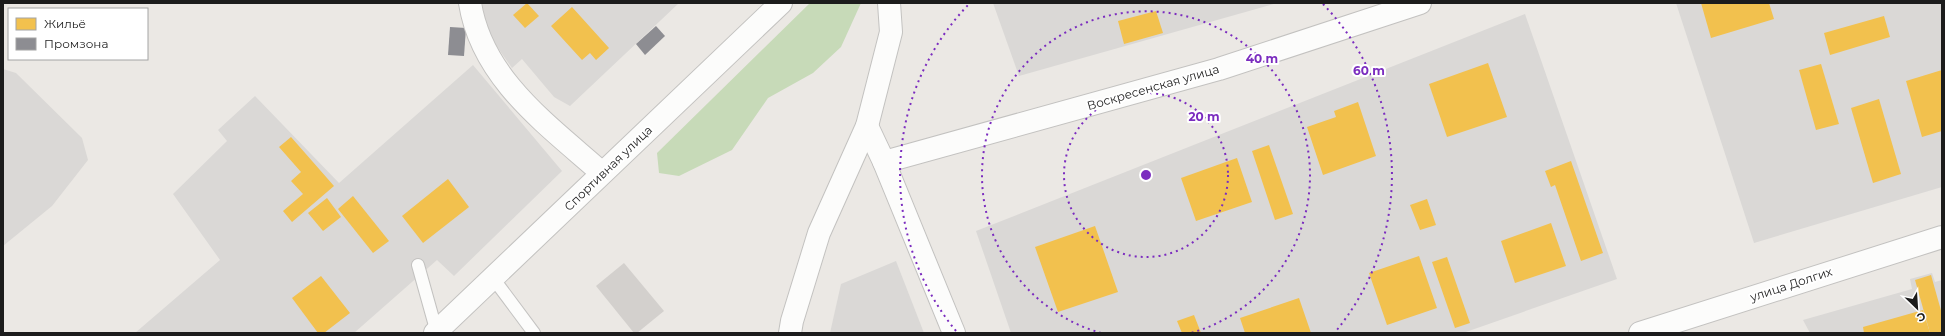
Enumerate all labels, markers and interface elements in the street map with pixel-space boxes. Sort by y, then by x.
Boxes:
legend [8,8,148,60]
text: Жильё [44,16,86,31]
text: Промзона [44,36,108,51]
text: 40 m [1246,51,1278,66]
street label: Воскресенская улица [1085,61,1221,113]
text: 60 m [1353,63,1385,78]
text: 20 m [1188,109,1220,124]
street label: Спортивная улица [561,122,655,214]
centre of rings [1139,168,1153,182]
street label: улица Долгих [1747,263,1835,305]
north arrow [1897,288,1937,328]
text: С [1915,309,1928,325]

